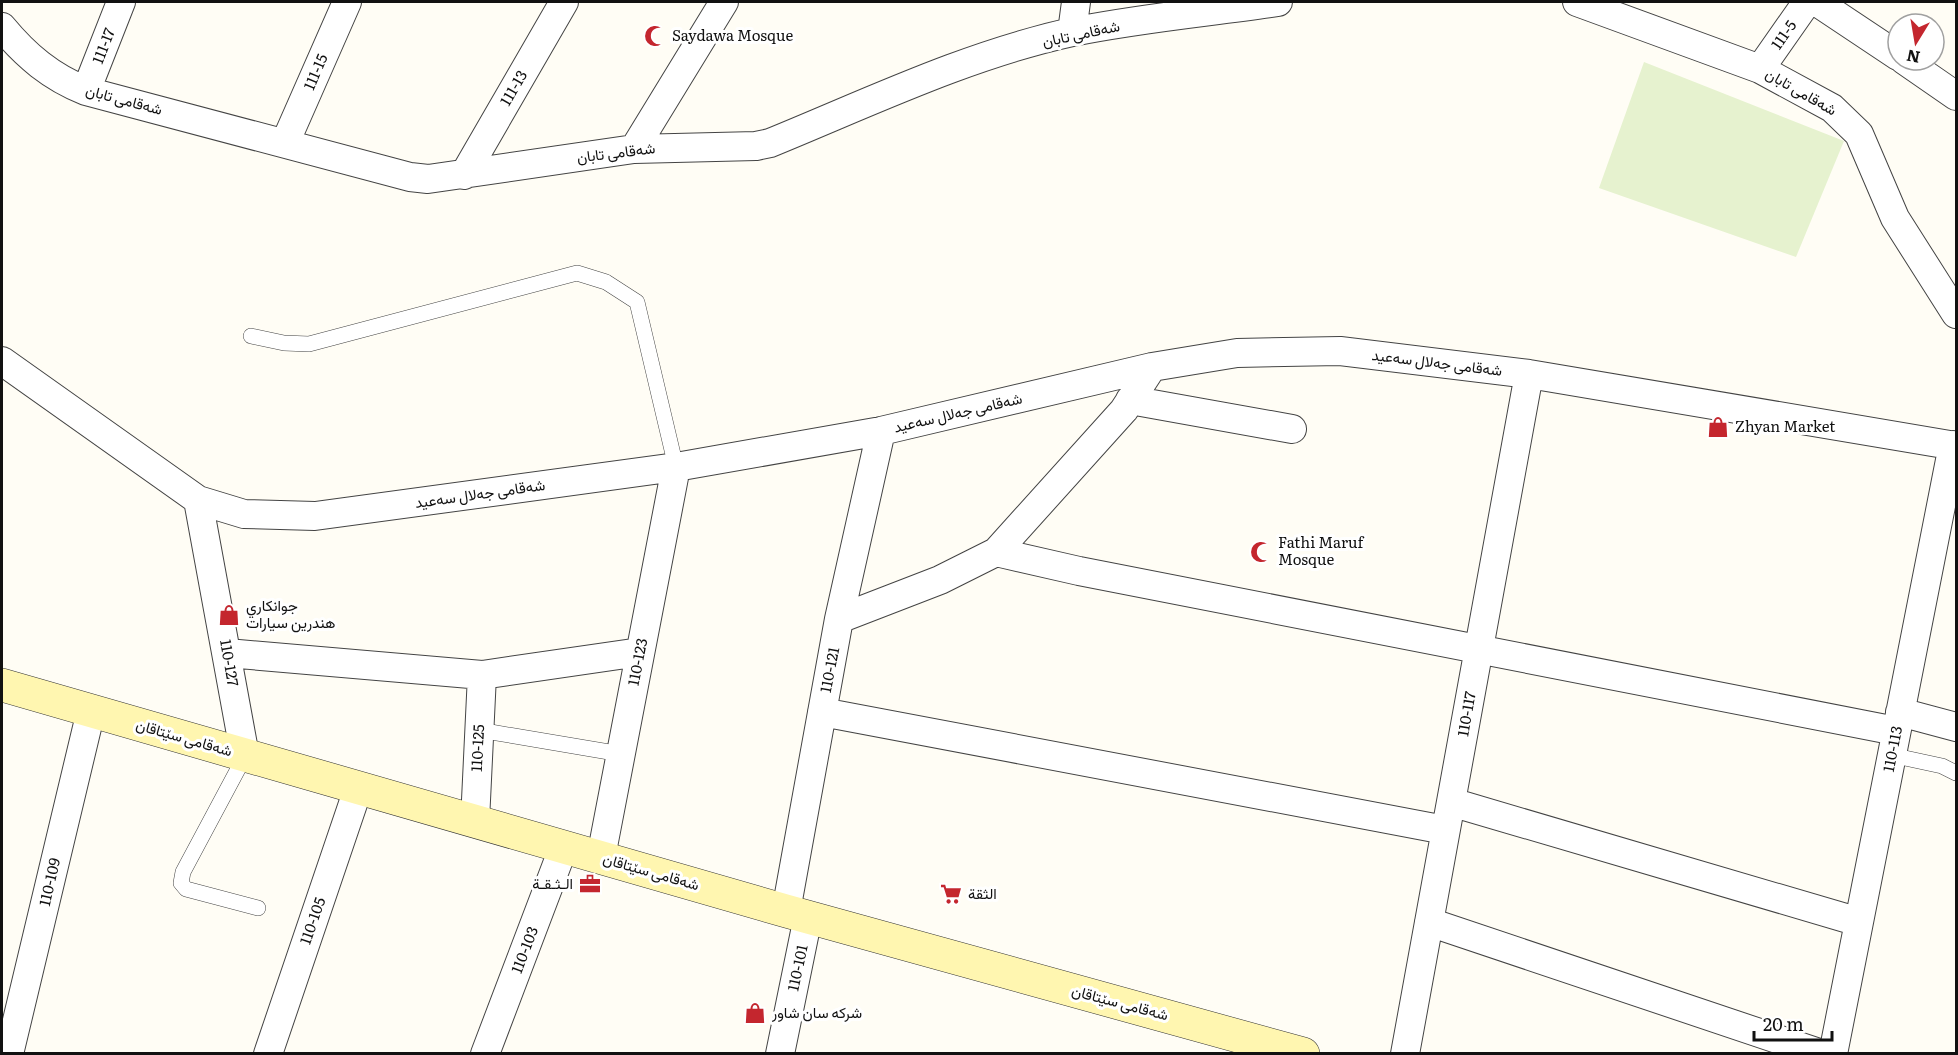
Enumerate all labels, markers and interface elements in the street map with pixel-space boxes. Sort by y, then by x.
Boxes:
north arrow [1886,12,1946,72]
street label: شەقامی تابان [1040,13,1122,52]
street label: 111-5 [1764,14,1801,54]
place label: Saydawa Mosque [672,23,793,46]
street label: 111-17 [85,24,120,67]
mosque icon: Saydawa Mosque [643,24,667,48]
text: N [1904,45,1922,71]
street label: 111-15 [297,49,333,93]
street label: شەقامی تابان [1762,61,1842,120]
street label: 111-13 [493,65,532,109]
street label: شەقامی تابان [83,77,166,120]
street label: شەقامی تابان [575,135,656,168]
street label: شەقامی جەلال سەعید [1371,342,1504,381]
street label: شەقامی جەلال سەعید [891,386,1024,438]
place label: Zhyan Market [1735,414,1835,437]
shop icon: Zhyan Market [1706,415,1730,439]
street label: شەقامی جەلال سەعید [413,472,547,513]
place label: Fathi Maruf Mosque [1278,530,1365,570]
mosque icon: Fathi Maruf Mosque [1249,540,1273,564]
place label: جوانكاري هندرين سيارات [246,593,336,633]
shop icon: جوانكاري هندرين سيارات [217,603,241,627]
street label: 110-123 [621,636,652,687]
street label: 110-127 [215,637,246,688]
street label: 110-121 [813,645,844,694]
street label: 110-117 [1450,689,1481,738]
street label: شەقامی سێتاقان [134,712,235,761]
street label: 110-125 [464,723,489,772]
street label: 110-113 [1876,724,1907,774]
street label: شەقامی سێتاقان [601,846,702,895]
street label: 110-109 [32,855,65,908]
place label: الـثـقـة [532,871,573,894]
office icon: الـثـقـة [578,872,602,896]
place label: الثقة [968,881,997,904]
supermarket icon: الثقة [939,882,963,906]
street label: 110-105 [293,893,330,947]
street label: 110-103 [504,923,543,976]
street label: 110-101 [780,942,813,993]
street label: شەقامی سێتاقان [1069,978,1171,1026]
place label: شرکە سان شاور [771,1000,862,1023]
shop icon: شرکە سان شاور [743,1001,767,1025]
scale bar [1754,1004,1832,1042]
text: 20 m [1763,1010,1804,1037]

